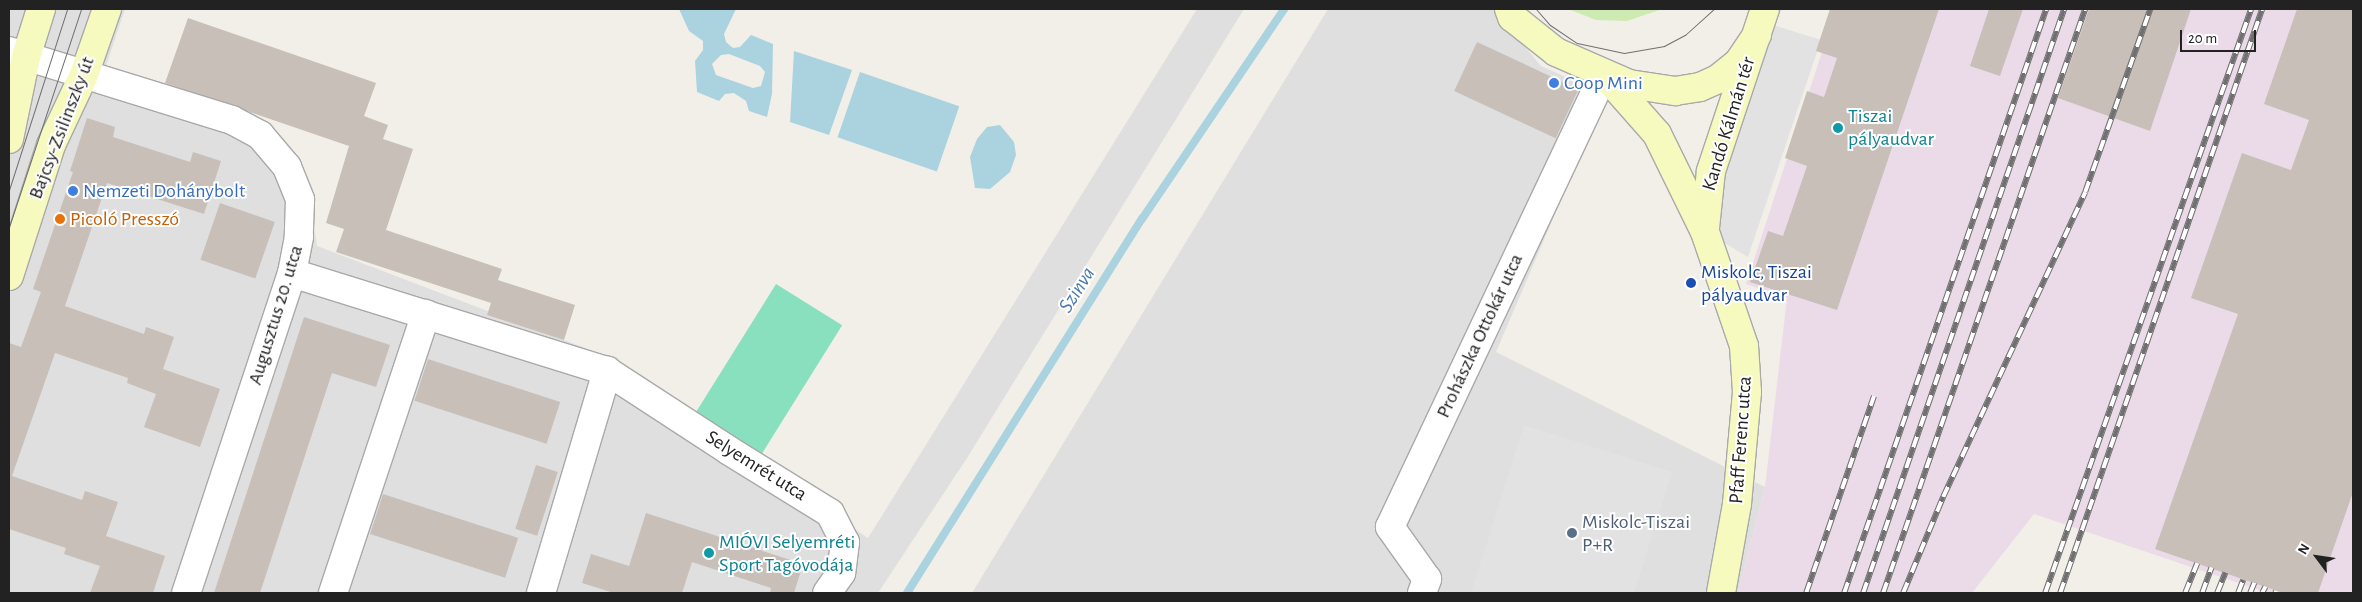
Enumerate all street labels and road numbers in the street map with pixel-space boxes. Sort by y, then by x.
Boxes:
street label: Bajcsy-Zsilinszky út [24,53,100,203]
street label: Kandó Kálmán tér [1697,54,1761,194]
street label: Augusztus 20. utca [243,242,309,388]
street label: Prohászka Ottokár utca [1431,250,1529,422]
street label: Pfaff Ferenc utca [1725,375,1757,505]
street label: Selyemrét utca [701,425,811,507]

